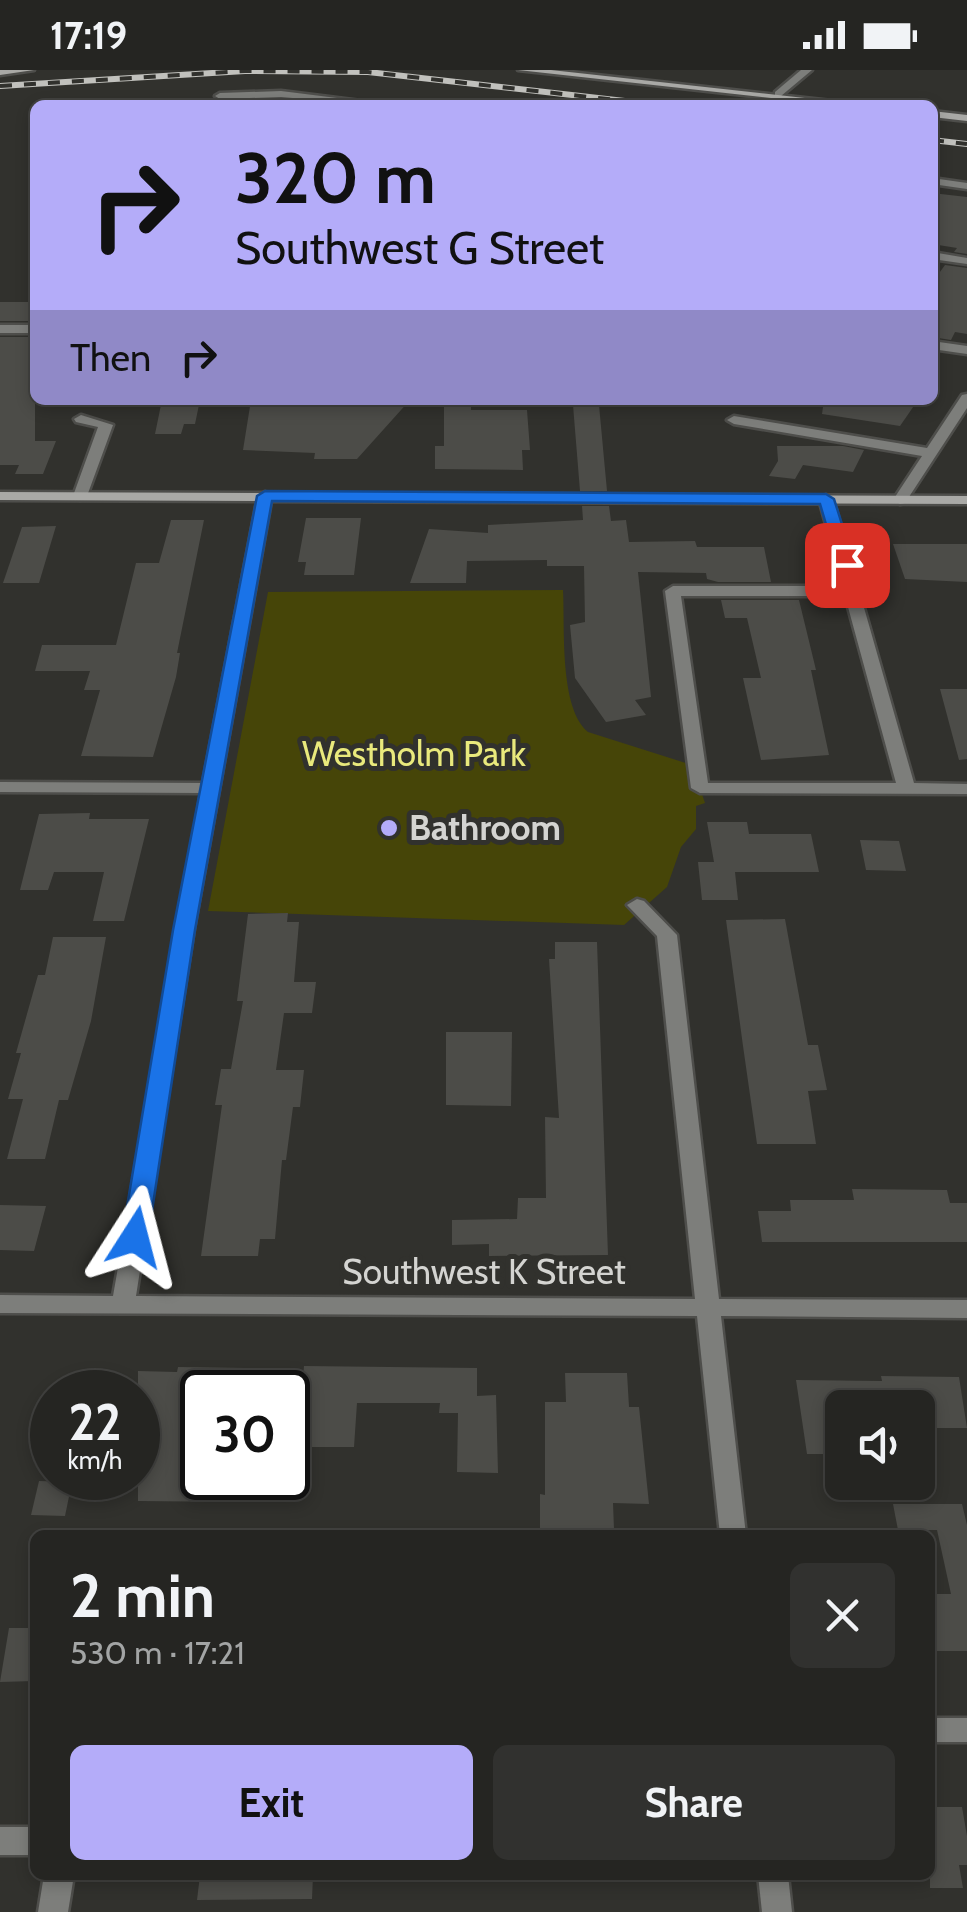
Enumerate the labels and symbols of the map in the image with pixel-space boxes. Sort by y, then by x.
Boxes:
pin [805,523,890,608]
park label: Westholm Park [302,732,526,775]
place label: Bathroom [409,806,561,849]
marker: Bathroom [378,817,400,839]
position arrow [83,1185,187,1289]
street label: Southwest K Street [342,1250,626,1293]
speed limit sign: 30 [180,1370,310,1500]

